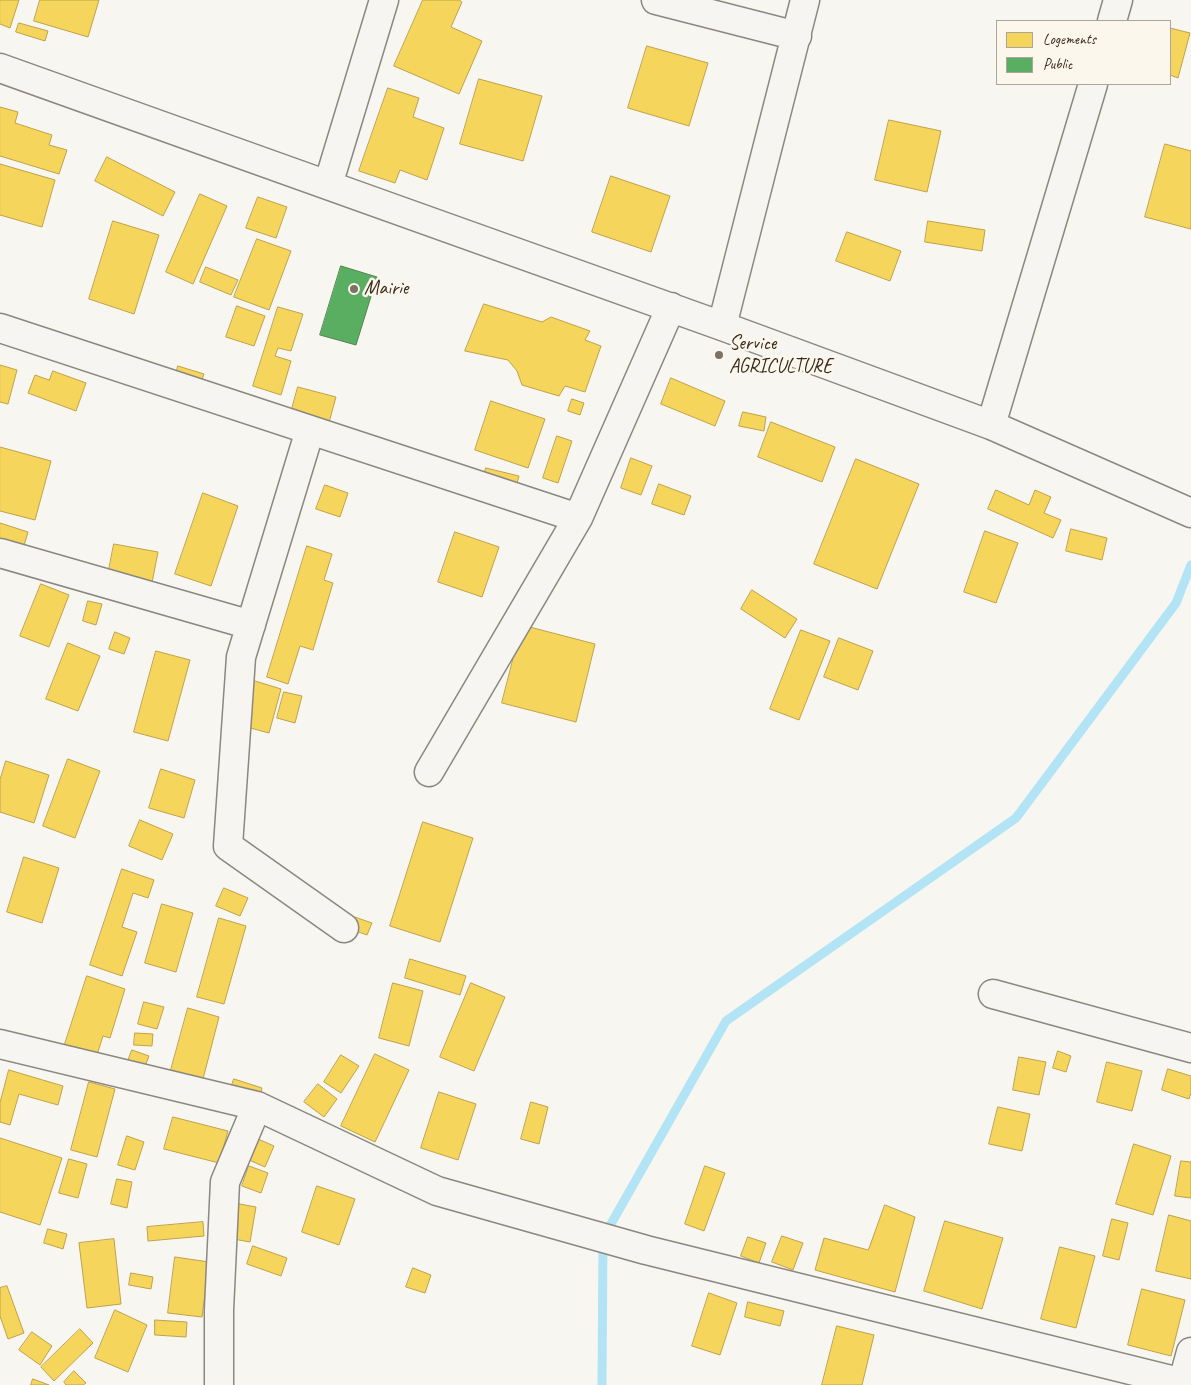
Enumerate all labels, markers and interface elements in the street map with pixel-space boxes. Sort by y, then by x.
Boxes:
legend [996,20,1171,85]
text: Logements [1043,30,1096,49]
text: Public [1043,55,1072,74]
place label: Mairie [364,277,408,301]
marker: Mairie [348,283,360,295]
place label: Service AGRICULTURE [729,332,832,379]
marker: Service AGRICULTURE [713,349,725,361]

